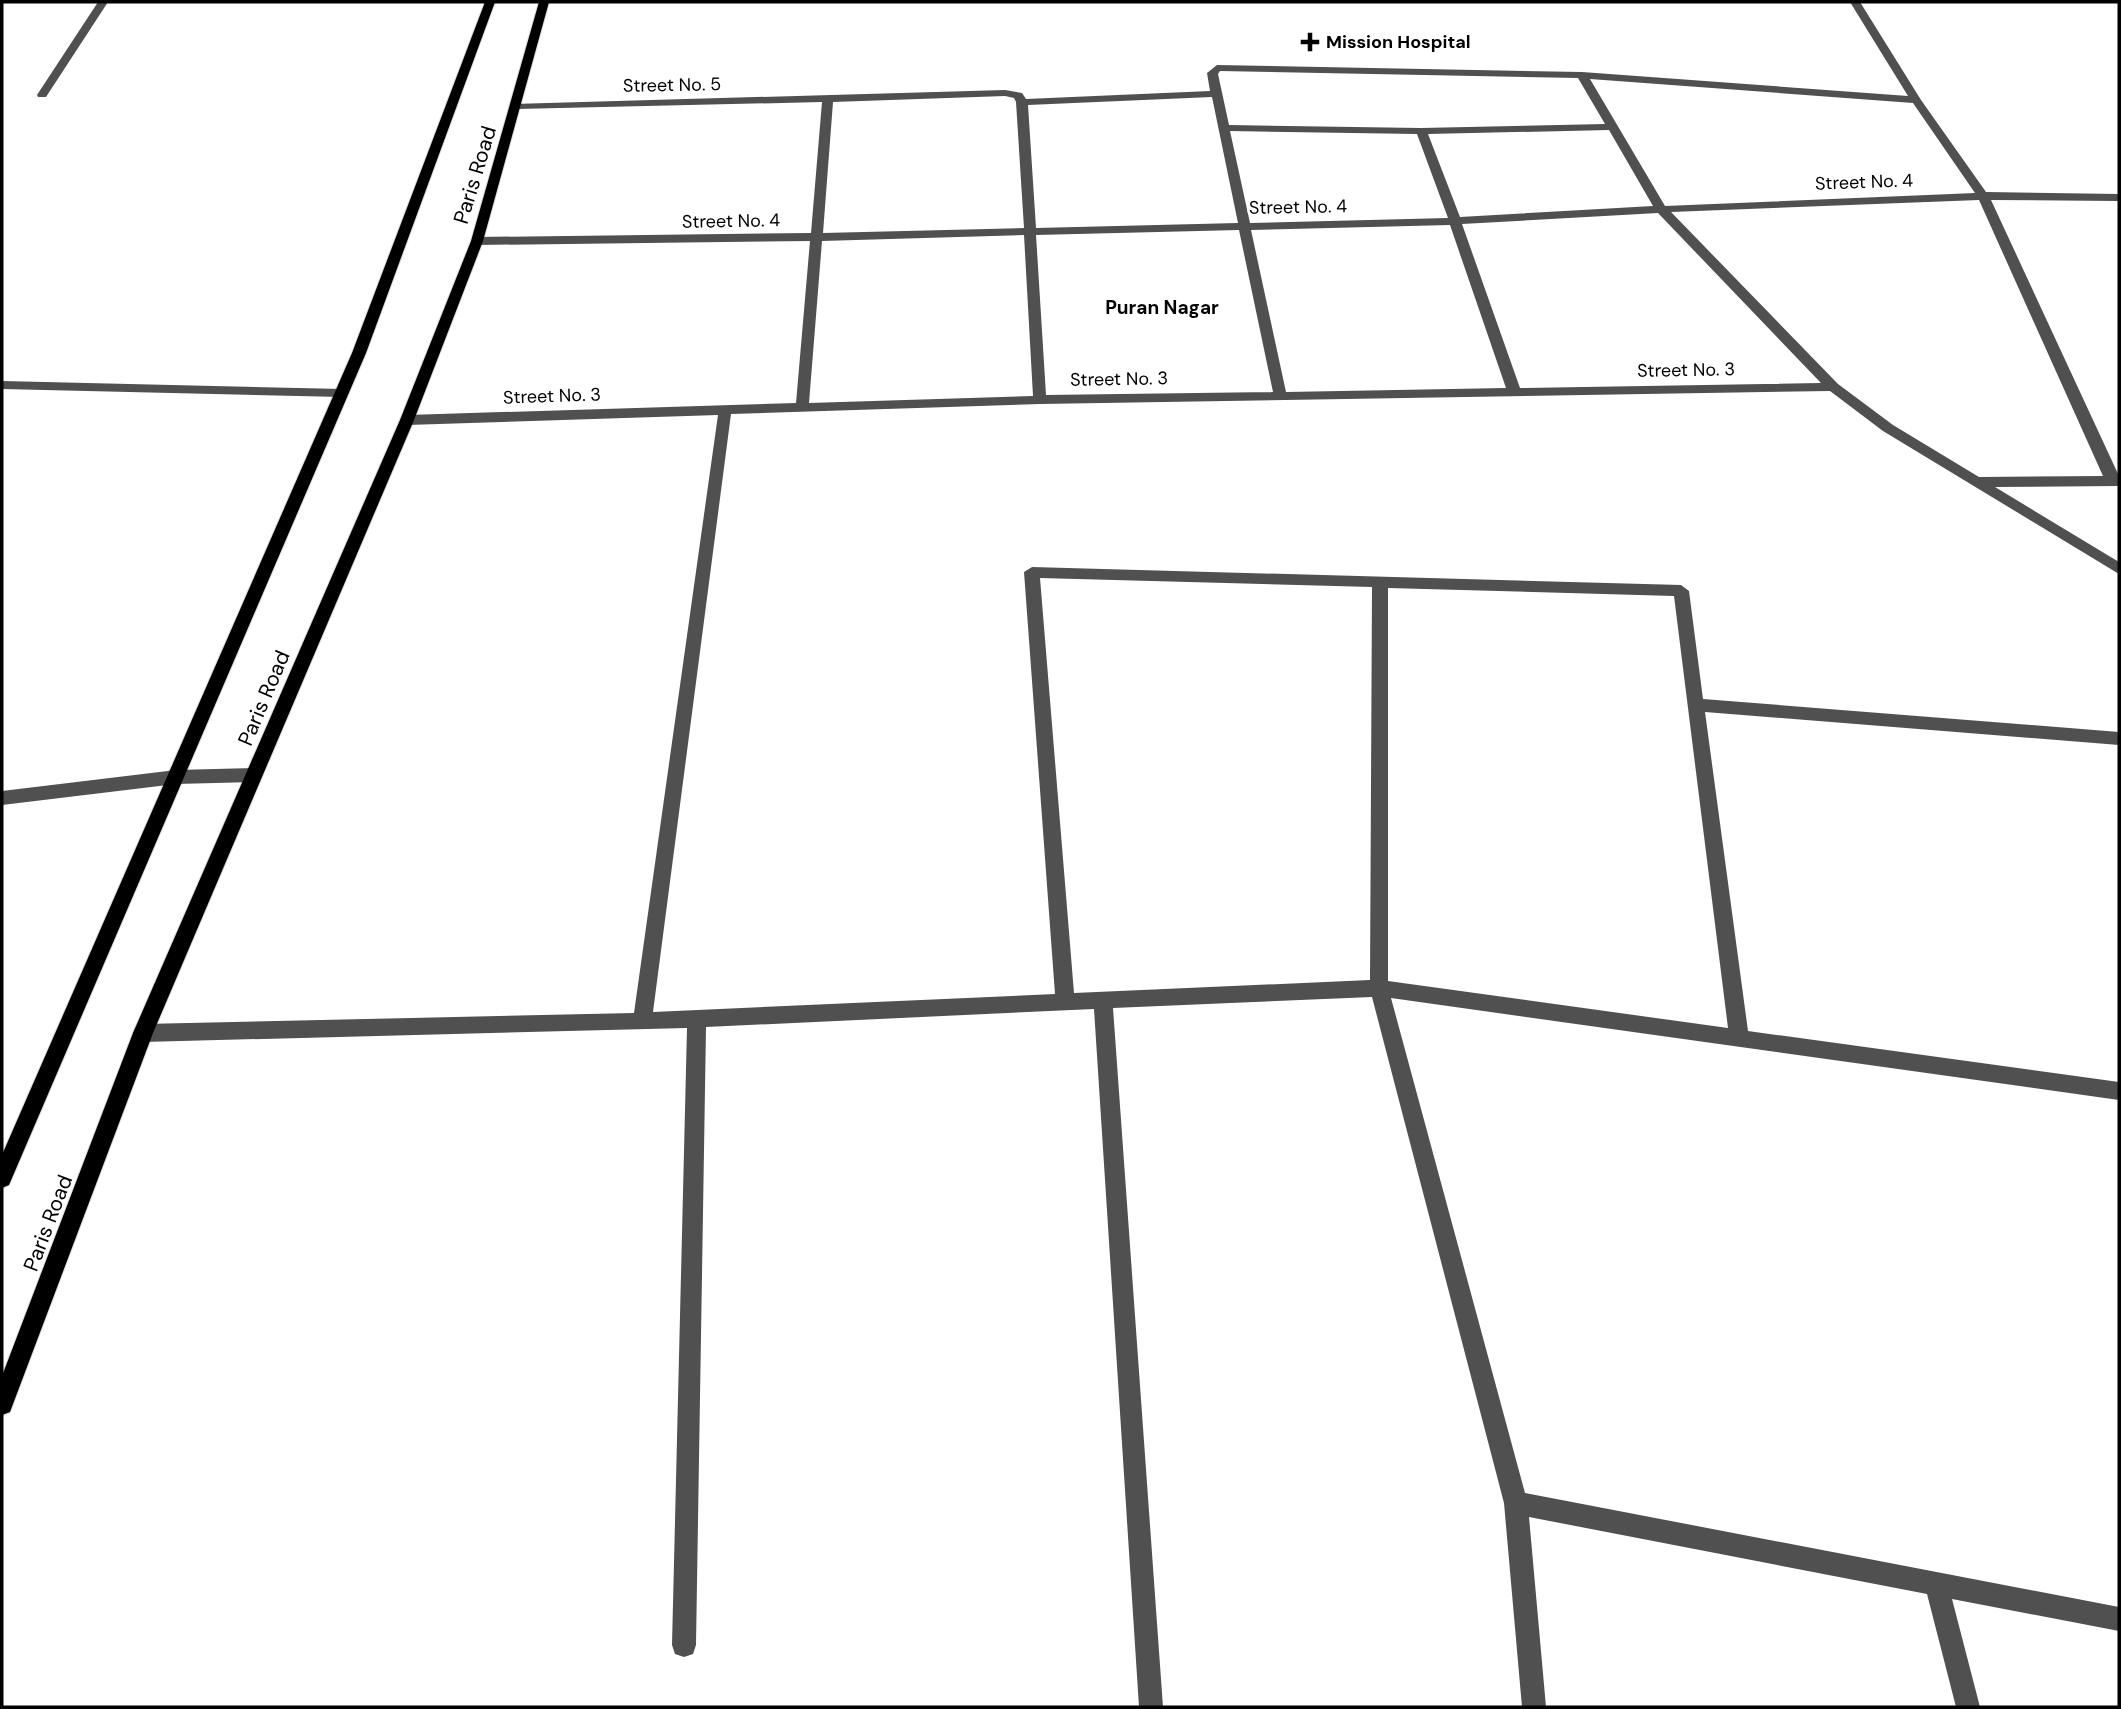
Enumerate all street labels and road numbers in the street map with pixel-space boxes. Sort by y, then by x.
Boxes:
street label: Street No. 5 [623,72,721,98]
street label: Paris Road [447,123,503,227]
street label: Street No. 4 [1815,168,1914,196]
street label: Street No. 4 [1249,194,1347,220]
street label: Street No. 4 [682,208,780,234]
street label: Street No. 3 [1637,357,1735,383]
street label: Street No. 3 [1070,366,1168,392]
street label: Street No. 3 [503,382,601,410]
street label: Paris Road [231,646,297,750]
street label: Paris Road [17,1171,79,1275]

